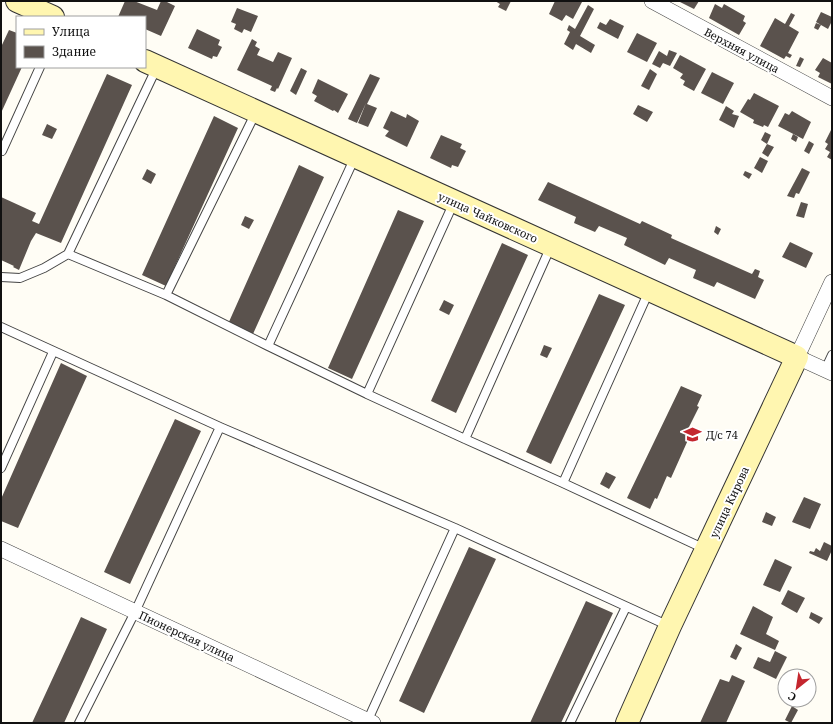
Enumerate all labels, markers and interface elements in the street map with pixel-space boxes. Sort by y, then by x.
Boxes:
legend [16,16,146,68]
text: Улица [52,23,90,40]
street label: Верхняя улица [702,24,782,76]
text: Здание [52,43,96,60]
street label: улица Чайковского [436,188,540,246]
school or university icon: Д/с 74 [683,424,703,444]
place label: Д/с 74 [706,427,738,442]
street label: улица Кирова [706,464,752,540]
street label: Пионерская улица [137,607,237,665]
north arrow [777,668,817,708]
text: С [785,689,799,705]

